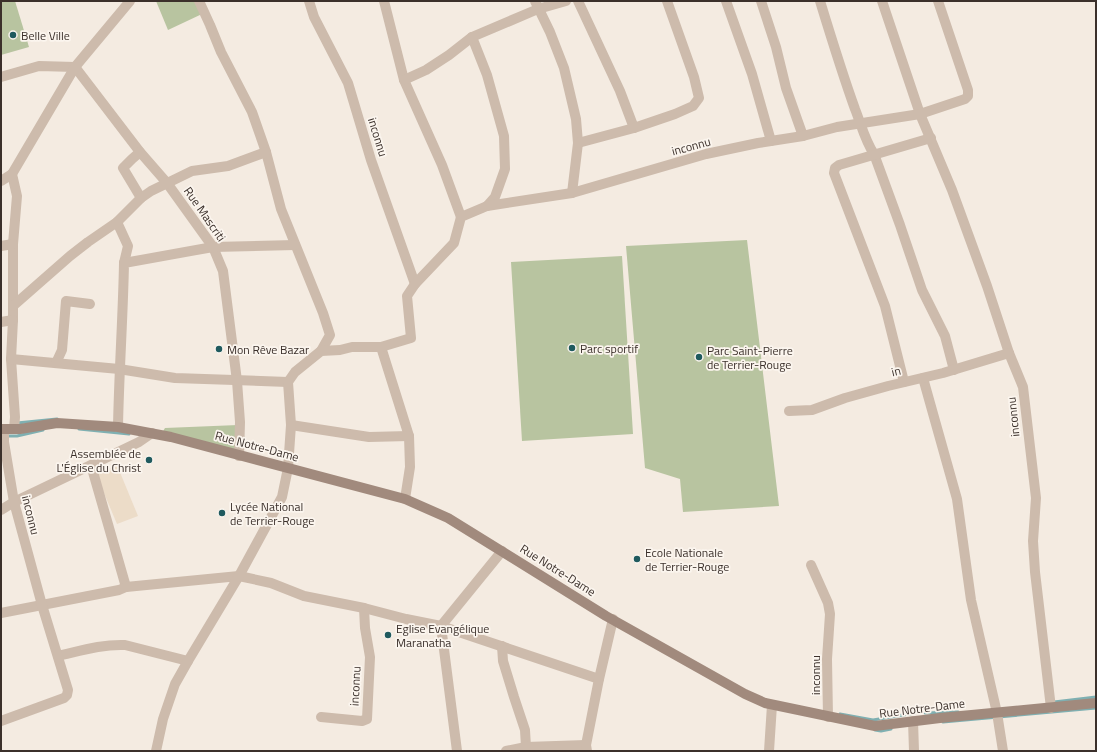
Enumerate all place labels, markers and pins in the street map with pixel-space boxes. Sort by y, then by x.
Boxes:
place label: Belle Ville [21,26,70,45]
marker: Belle Ville [8,30,18,40]
place label: Parc sportif [580,339,638,358]
place label: Mon Rêve Bazar [227,340,309,359]
place label: Parc Saint-Pierre de Terrier-Rouge [707,341,793,374]
marker: Parc sportif [567,343,577,353]
marker: Mon Rêve Bazar [214,344,224,354]
marker: Parc Saint-Pierre de Terrier-Rouge [694,352,704,362]
place label: Assemblée de L'Église du Christ [57,444,142,477]
marker: Assemblée de L'Église du Christ [144,455,154,465]
place label: Lycée National de Terrier-Rouge [230,497,314,530]
marker: Lycée National de Terrier-Rouge [217,508,227,518]
place label: Ecole Nationale de Terrier-Rouge [645,543,729,576]
marker: Ecole Nationale de Terrier-Rouge [632,554,642,564]
place label: Eglise Evangélique Maranatha [396,619,489,652]
marker: Eglise Evangélique Maranatha [383,630,393,640]

